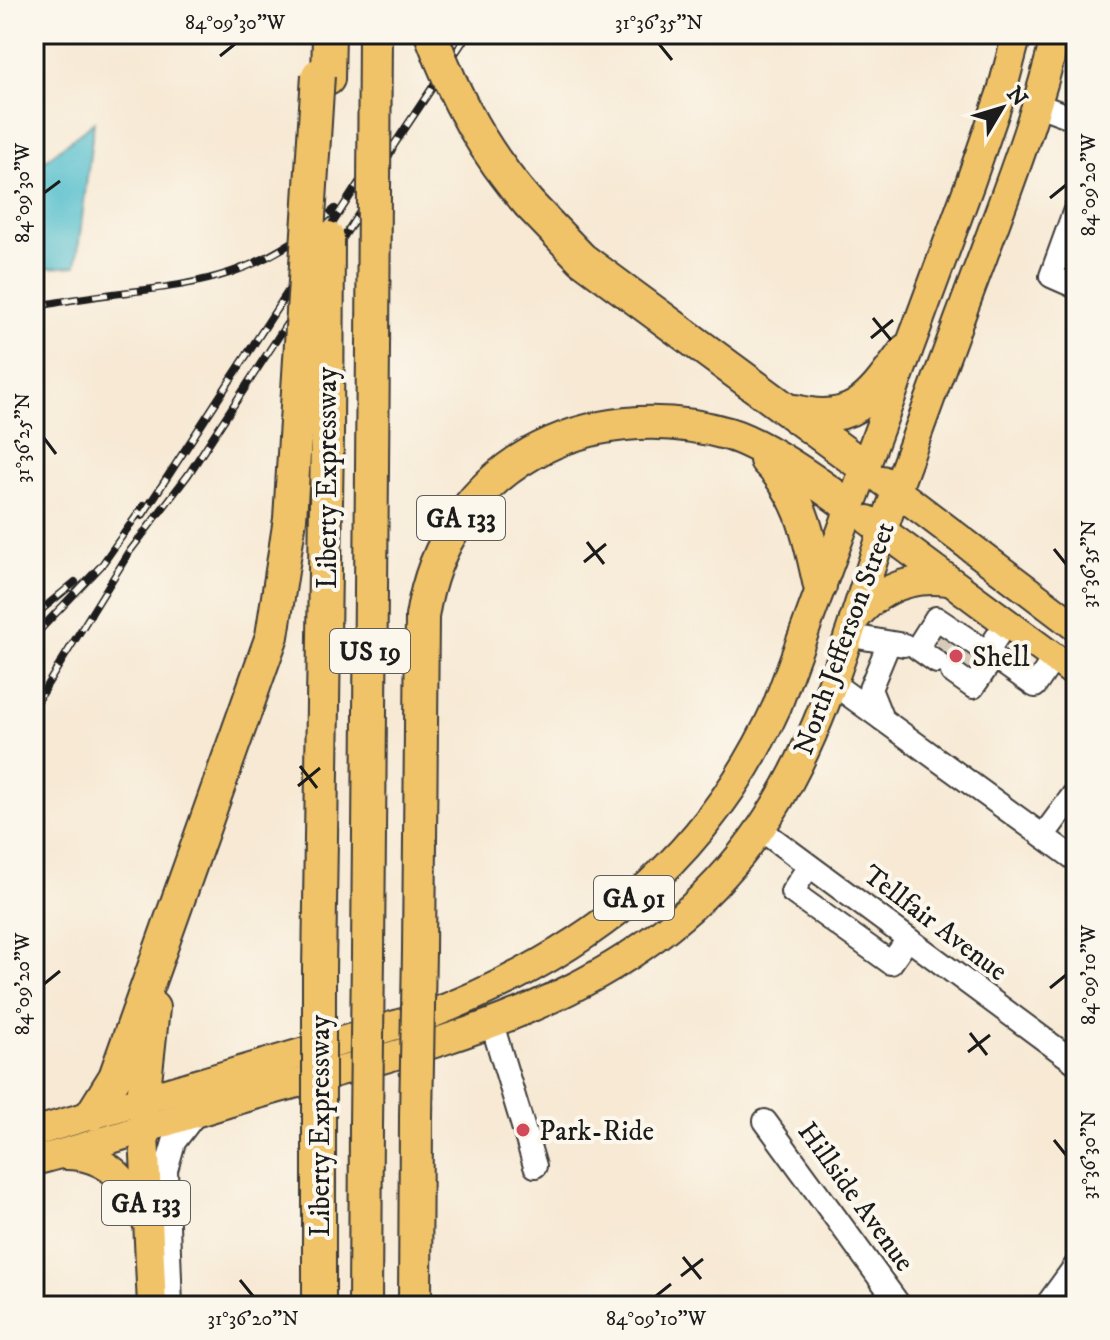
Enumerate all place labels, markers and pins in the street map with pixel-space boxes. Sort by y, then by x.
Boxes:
place label: Shell [972,640,1030,675]
marker: Shell [947,647,965,665]
place label: Park-Ride [539,1114,654,1149]
marker: Park-Ride [514,1121,532,1139]

